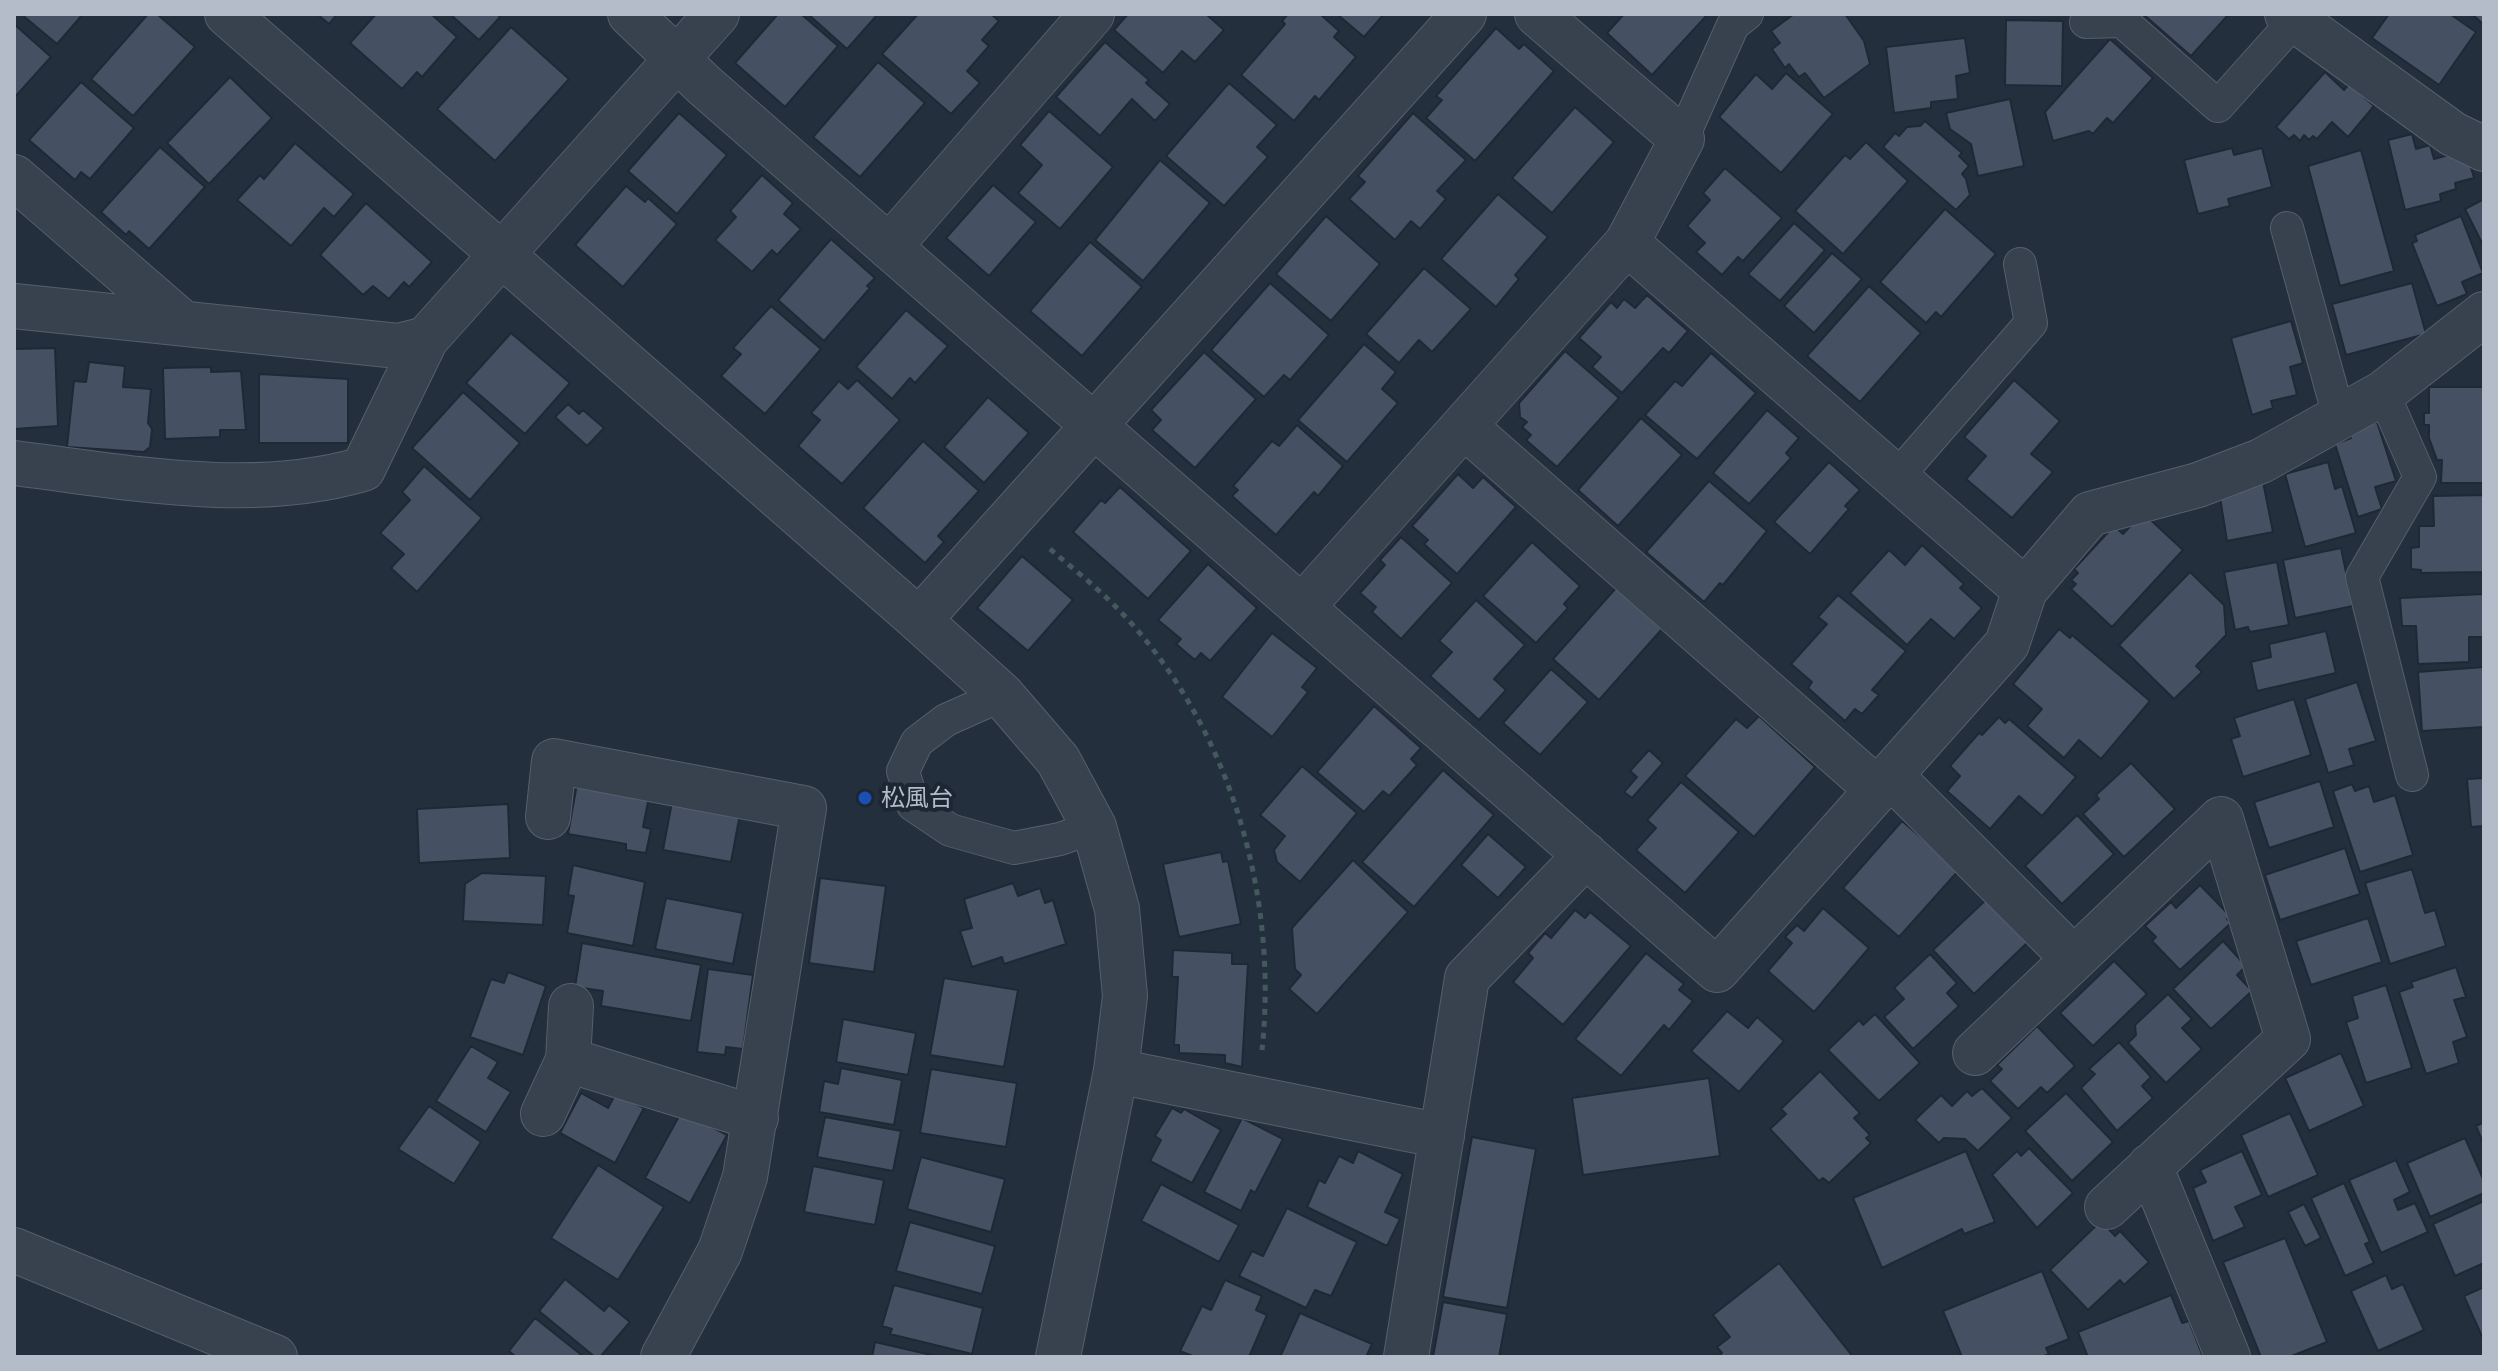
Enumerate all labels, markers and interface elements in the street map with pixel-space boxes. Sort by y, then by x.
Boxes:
place label: 松風台 [881,784,953,812]
marker: 松風台 [856,789,874,807]

